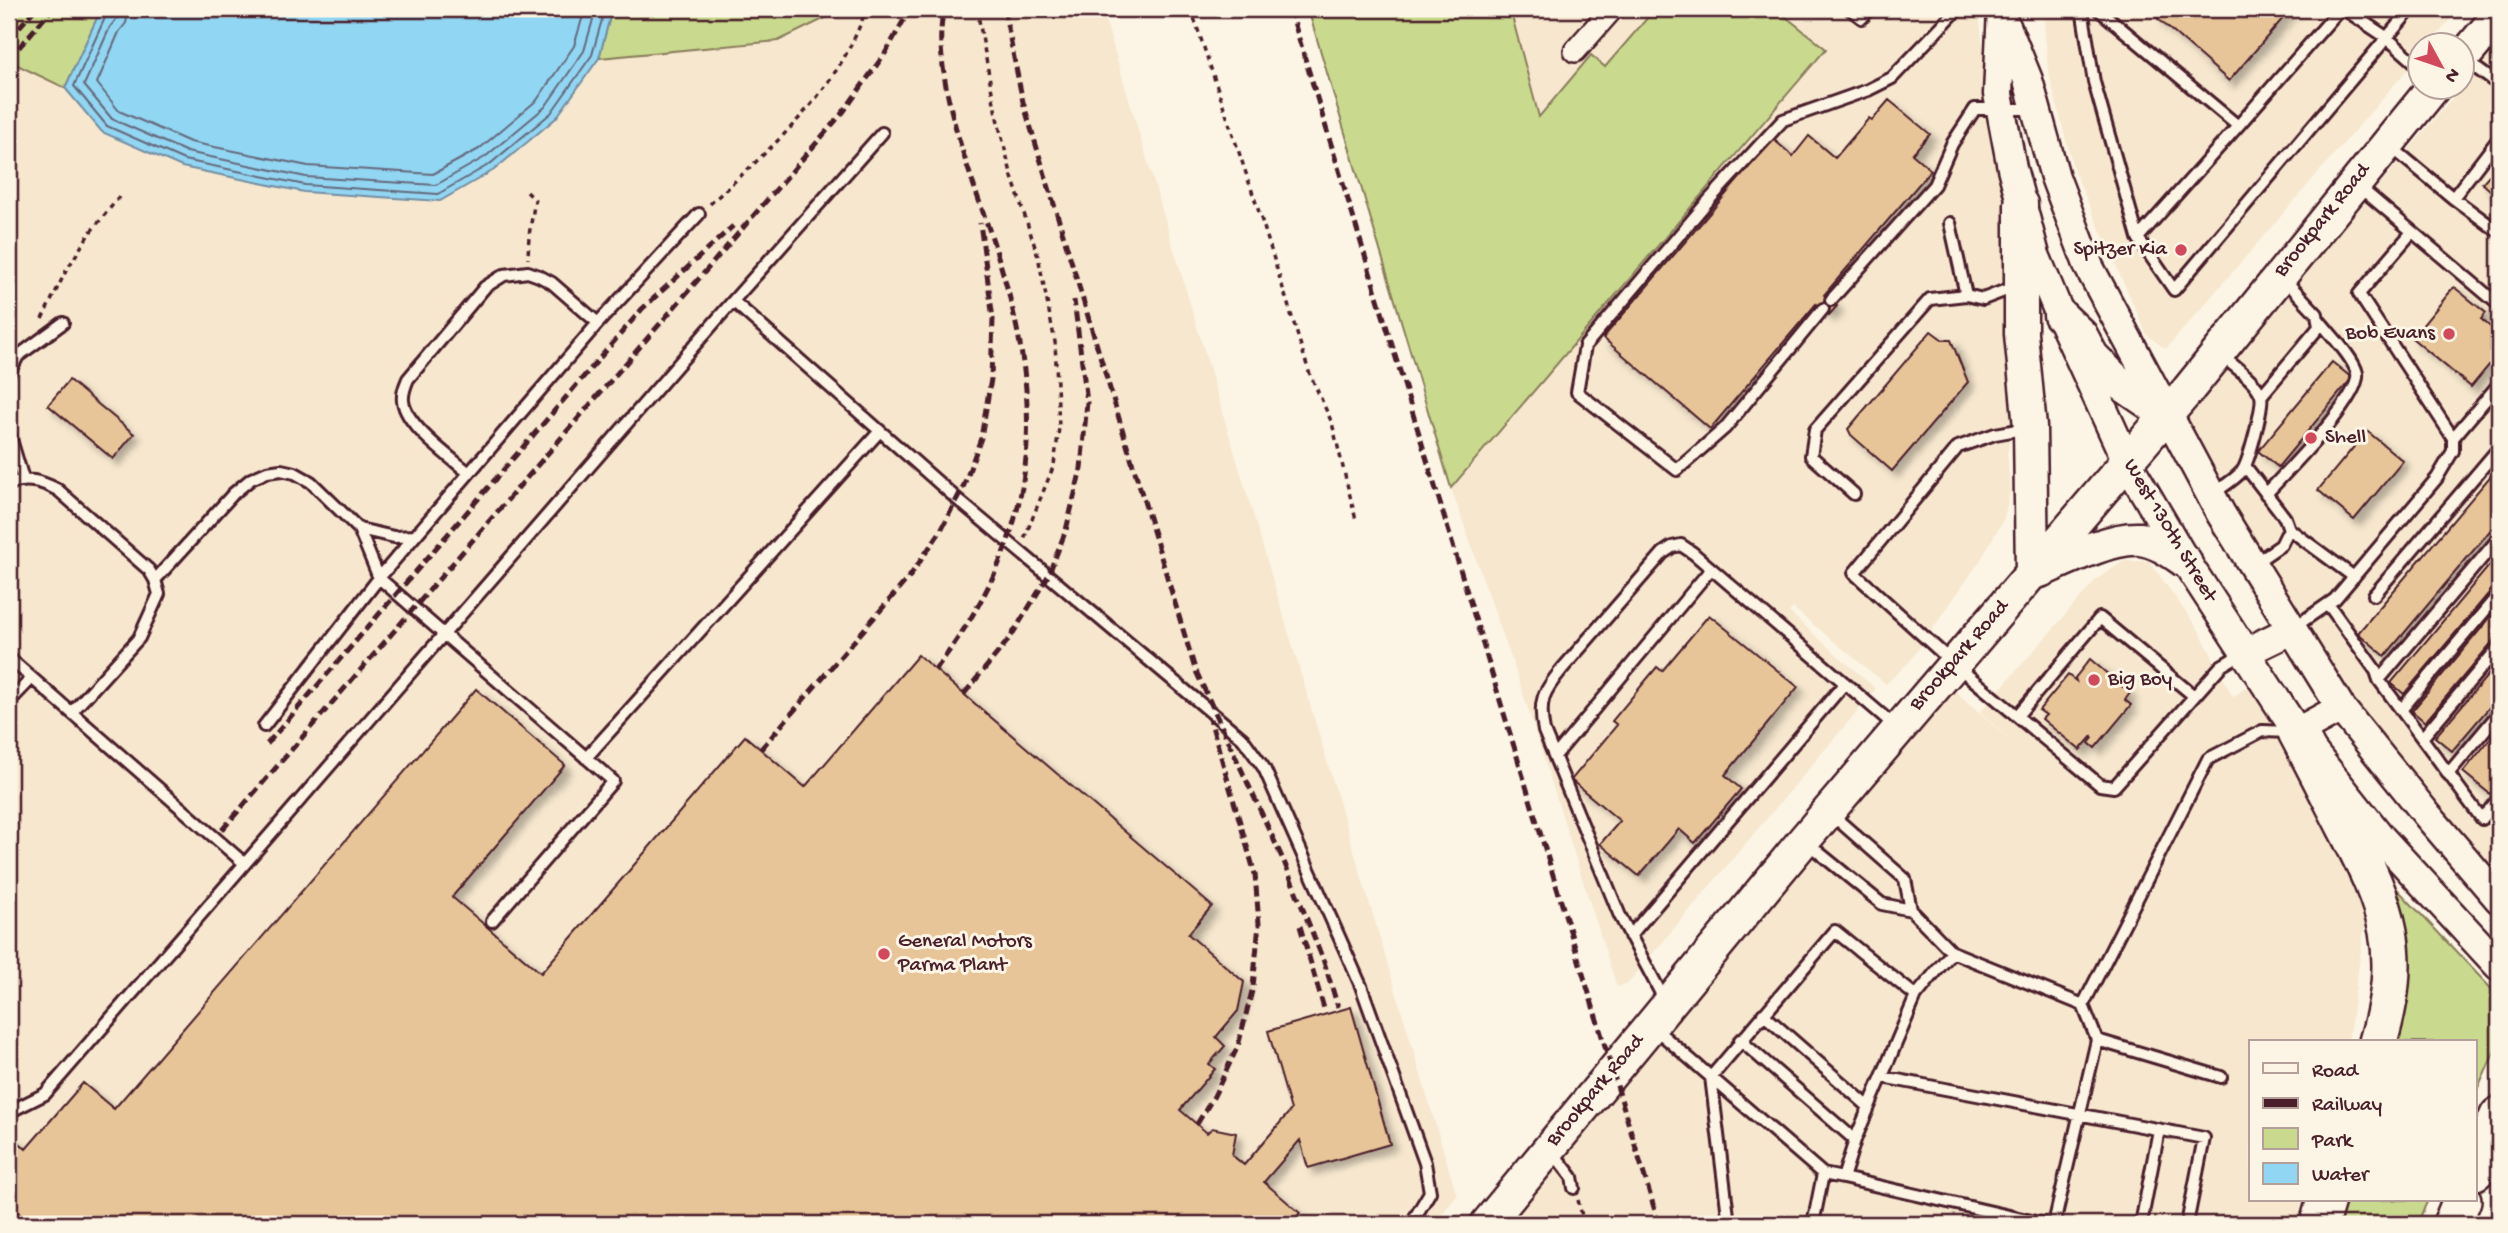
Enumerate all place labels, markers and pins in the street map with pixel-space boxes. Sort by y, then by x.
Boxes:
place label: Spitzer Kia [2074,238,2168,263]
marker: Spitzer Kia [2173,242,2189,258]
place label: Bob Evans [2345,322,2436,347]
marker: Bob Evans [2441,326,2457,342]
place label: Shell [2325,426,2366,451]
marker: Shell [2303,430,2319,446]
place label: Big Boy [2107,668,2172,693]
marker: Big Boy [2086,672,2102,688]
place label: General Motors Parma Plant [897,930,1033,979]
marker: General Motors Parma Plant [876,946,892,962]

